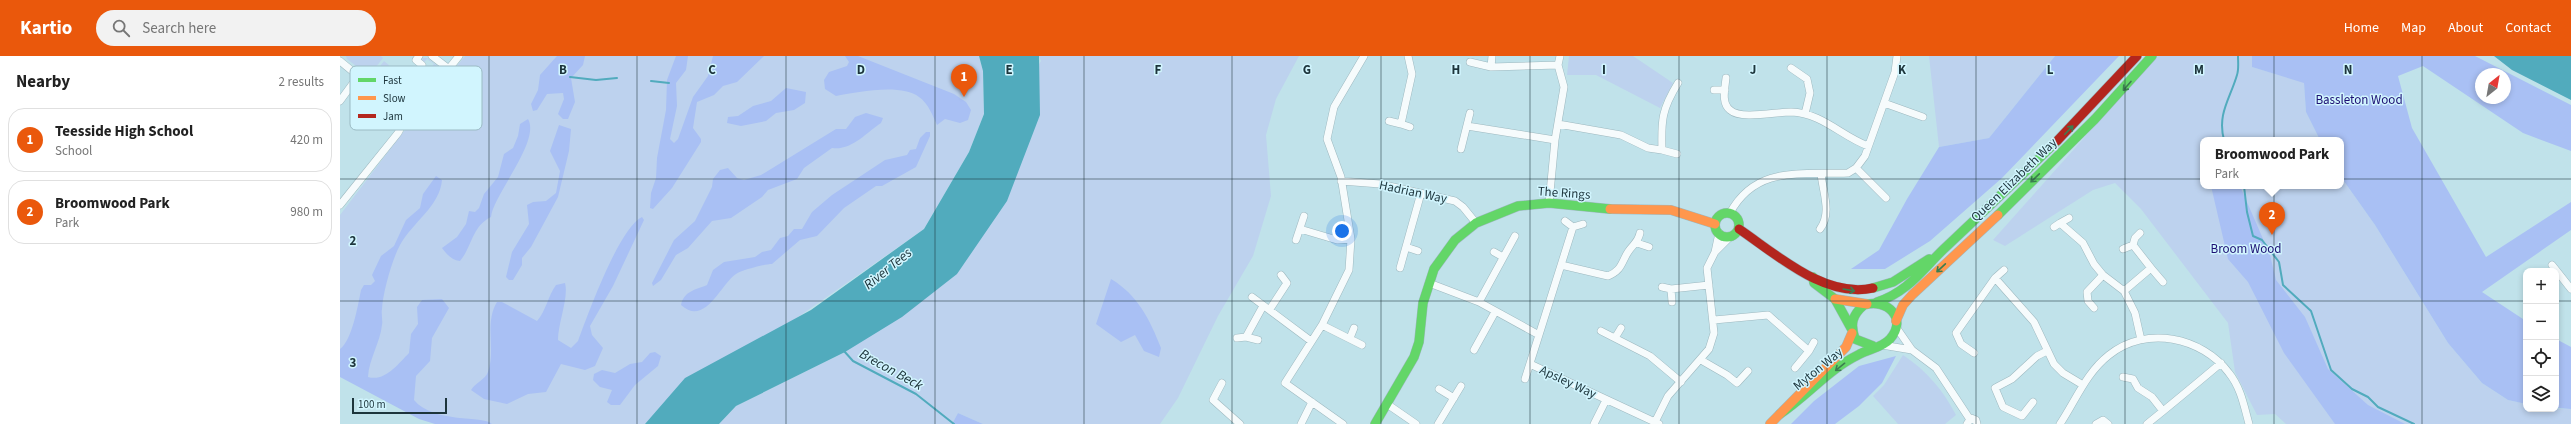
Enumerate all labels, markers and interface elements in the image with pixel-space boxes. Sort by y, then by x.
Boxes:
search box [96,10,376,46]
text: Kartio [20,15,72,42]
icon: search [110,17,132,39]
text: Search here [142,18,216,39]
text: Home [2344,18,2379,38]
text: Map [2401,18,2426,38]
text: About [2448,18,2483,38]
text: Contact [2505,18,2551,38]
text: B [559,61,567,79]
text: C [708,61,716,79]
text: D [857,61,865,79]
text: E [1005,61,1013,79]
text: F [1155,61,1162,79]
text: G [1303,61,1311,79]
text: H [1452,61,1460,79]
text: I [1602,61,1606,79]
text: J [1750,61,1756,79]
text: K [1898,61,1907,79]
text: L [2047,61,2054,79]
text: M [2194,61,2204,79]
text: N [2344,61,2352,79]
pin: 1 [951,64,977,97]
legend [350,66,482,130]
north arrow [2475,68,2511,104]
text: Nearby [16,70,70,94]
text: 2 results [279,73,324,91]
text: Fast [383,73,402,88]
one-way arrow [2122,80,2131,91]
text: Slow [383,91,406,106]
park label: Bassleton Wood [2315,91,2403,109]
text: Jam [383,109,403,124]
text: Teesside High School [55,121,193,142]
one-way arrow [2064,125,2074,135]
text: 1 [27,131,33,149]
text: 420 m [290,131,323,149]
street label: Queen Elizabeth Way [1967,134,2061,226]
popup [2200,137,2344,189]
text: School [55,142,92,160]
text: Broomwood Park [2215,144,2329,165]
text: Park [2215,165,2239,183]
one-way arrow [2030,173,2040,183]
street label: Hadrian Way [1377,176,1449,208]
street label: The Rings [1537,182,1592,204]
text: Broomwood Park [55,193,170,214]
pin: 2 [2259,202,2285,235]
text: 2 [27,203,33,221]
text: 980 m [290,203,323,221]
text: Park [55,214,79,232]
your location [1332,221,1352,241]
text: 2 [350,232,357,250]
park label: Broom Wood [2210,240,2282,258]
water label: River Tees [860,243,917,295]
one-way arrow [1936,263,1946,272]
map controls [2523,268,2559,412]
button: + [2523,268,2559,304]
one-way arrow [1842,286,1855,294]
button: − [2523,304,2559,340]
button: locate [2523,340,2559,376]
street label: Myton Way [1789,343,1847,395]
water label: Brecon Beck [856,344,927,396]
text: 3 [350,354,357,372]
street label: Apsley Way [1537,361,1599,403]
one-way arrow [1835,363,1846,372]
button: layers [2523,376,2559,412]
scale bar [352,396,447,415]
text: 100 m [358,397,386,412]

